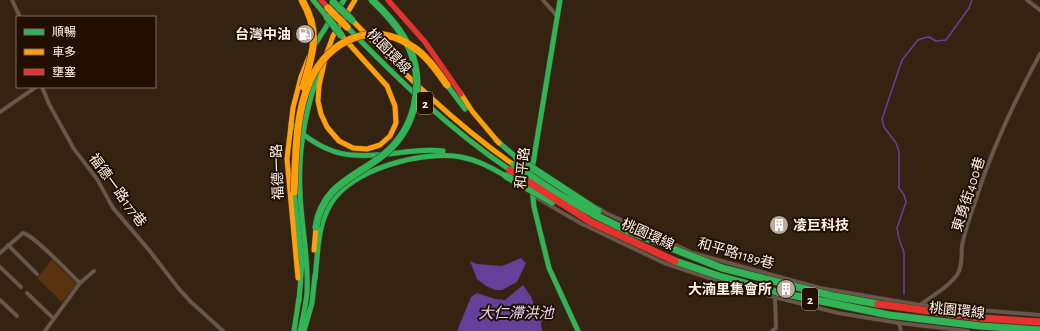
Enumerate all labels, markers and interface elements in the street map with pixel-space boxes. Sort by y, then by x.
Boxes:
legend [16,16,156,88]
fuel station icon: 台灣中油 [294,23,316,45]
text: 順暢 [52,26,76,38]
place label: 台灣中油 [235,26,291,42]
street label: 桃園環線 [364,26,413,77]
text: 車多 [52,45,76,58]
text: 壅塞 [52,65,76,78]
road number: 2 [417,92,433,114]
street label: 福德一路 [268,144,286,200]
street label: 和平路 [513,146,532,190]
street label: 福德一路177巷 [86,150,150,230]
street label: 東勇街400巷 [949,155,988,233]
building icon: 凌巨科技 [768,214,790,236]
street label: 桃園環線 [619,216,676,253]
place label: 凌巨科技 [793,218,849,233]
street label: 和平路1189巷 [696,235,776,272]
building icon: 大湳里集會所 [775,278,797,300]
place label: 大湳里集會所 [688,281,772,297]
road number: 2 [802,288,818,310]
street label: 桃園環線 [928,300,986,321]
water label: 大仁滯洪池 [478,305,555,321]

